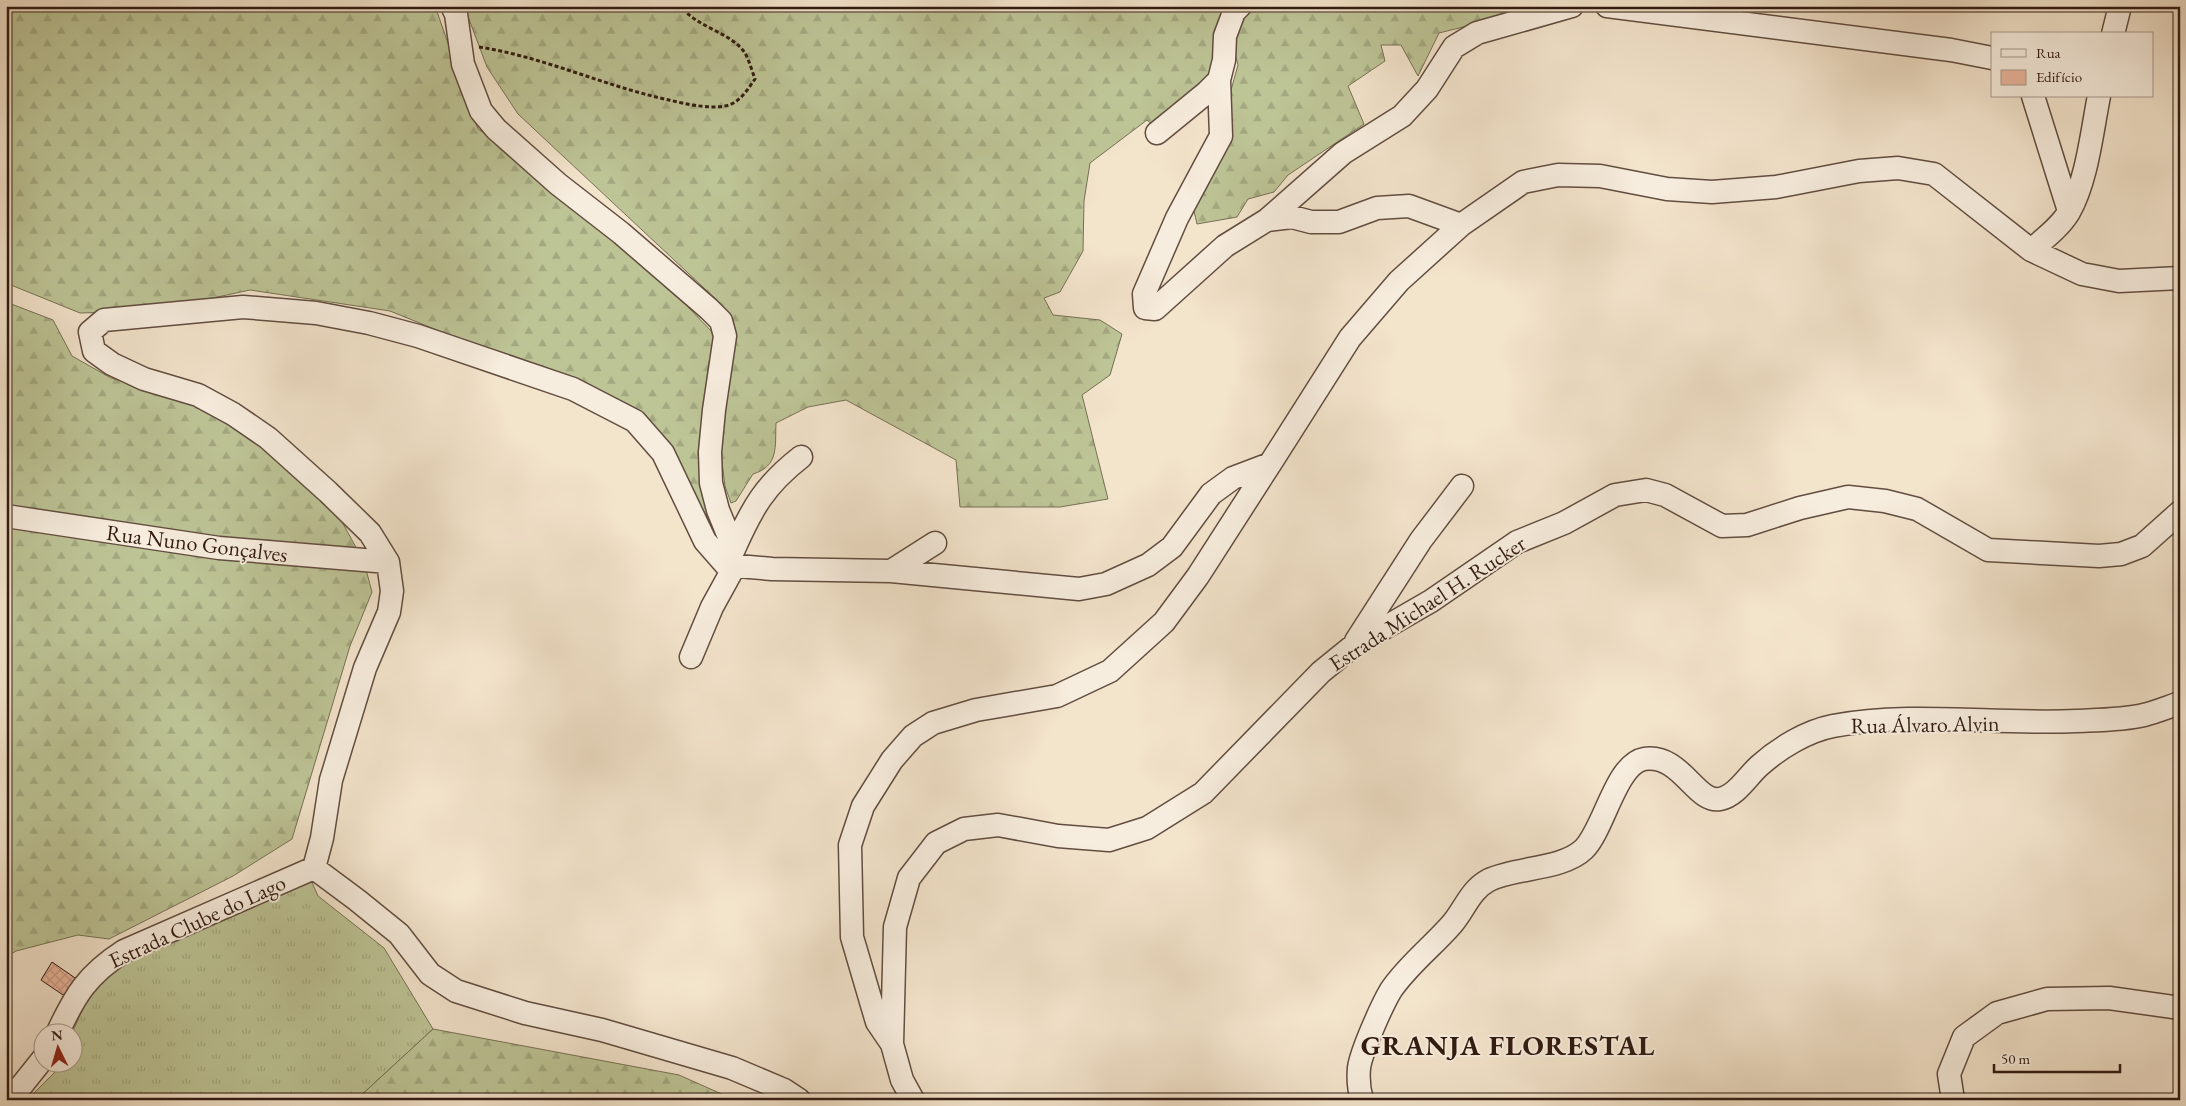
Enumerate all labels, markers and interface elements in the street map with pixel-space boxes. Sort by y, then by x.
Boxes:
legend [1991,32,2154,98]
text: Rua [2036,43,2061,62]
text: Edifício [2036,67,2082,86]
street label: Rua Nuno Gonçalves [105,518,289,569]
street label: Estrada Michael H. Rucker [1323,529,1532,678]
street label: Rua Álvaro Alvin [1850,709,2000,740]
street label: Estrada Clube do Lago [104,868,291,975]
north arrow [32,1024,82,1074]
text: N [50,1026,64,1045]
district label: GRANJA FLORESTAL [1361,1027,1655,1063]
scale bar [1994,1041,2120,1073]
text: 50 m [2001,1049,2030,1068]

